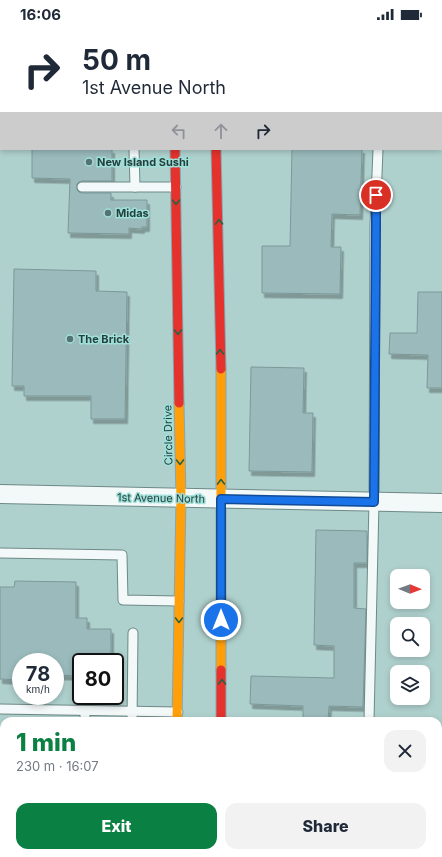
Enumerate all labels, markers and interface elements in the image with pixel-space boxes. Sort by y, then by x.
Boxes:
text: 16:06 [20,5,61,24]
text: 50 m [82,43,151,77]
icon: right [16,44,68,96]
text: 1st Avenue North [82,77,226,98]
icon: left [168,120,190,142]
icon: ahead [210,120,232,142]
icon: right [252,120,274,142]
place label: New Island Sushi [97,155,189,169]
marker: New Island Sushi [84,157,94,167]
pin [359,178,393,212]
icon: arrive [365,184,387,206]
one-way arrow [172,199,180,205]
place label: Midas [116,206,149,220]
marker: Midas [103,208,113,218]
one-way arrow [214,219,223,225]
one-way arrow [174,329,182,335]
place label: The Brick [78,332,130,346]
marker: The Brick [65,334,75,344]
one-way arrow [216,349,224,355]
street label: Circle Drive [160,405,176,465]
one-way arrow [176,459,184,465]
one-way arrow [217,479,225,485]
street label: 1st Avenue North [117,490,205,506]
north arrow [390,569,430,609]
map controls [390,569,430,705]
position arrow [200,599,242,641]
one-way arrow [175,617,184,623]
button: search [390,617,430,657]
speed limit sign: 80 [72,653,124,705]
text: 78 [26,662,50,686]
button: layers [390,665,430,705]
one-way arrow [217,679,226,685]
text: km/h [26,683,50,695]
text: 1 min [16,728,76,757]
button: close [384,730,426,772]
text: 230 m · 16:07 [16,758,99,774]
button: Exit [16,803,217,849]
button: Share [225,803,426,849]

